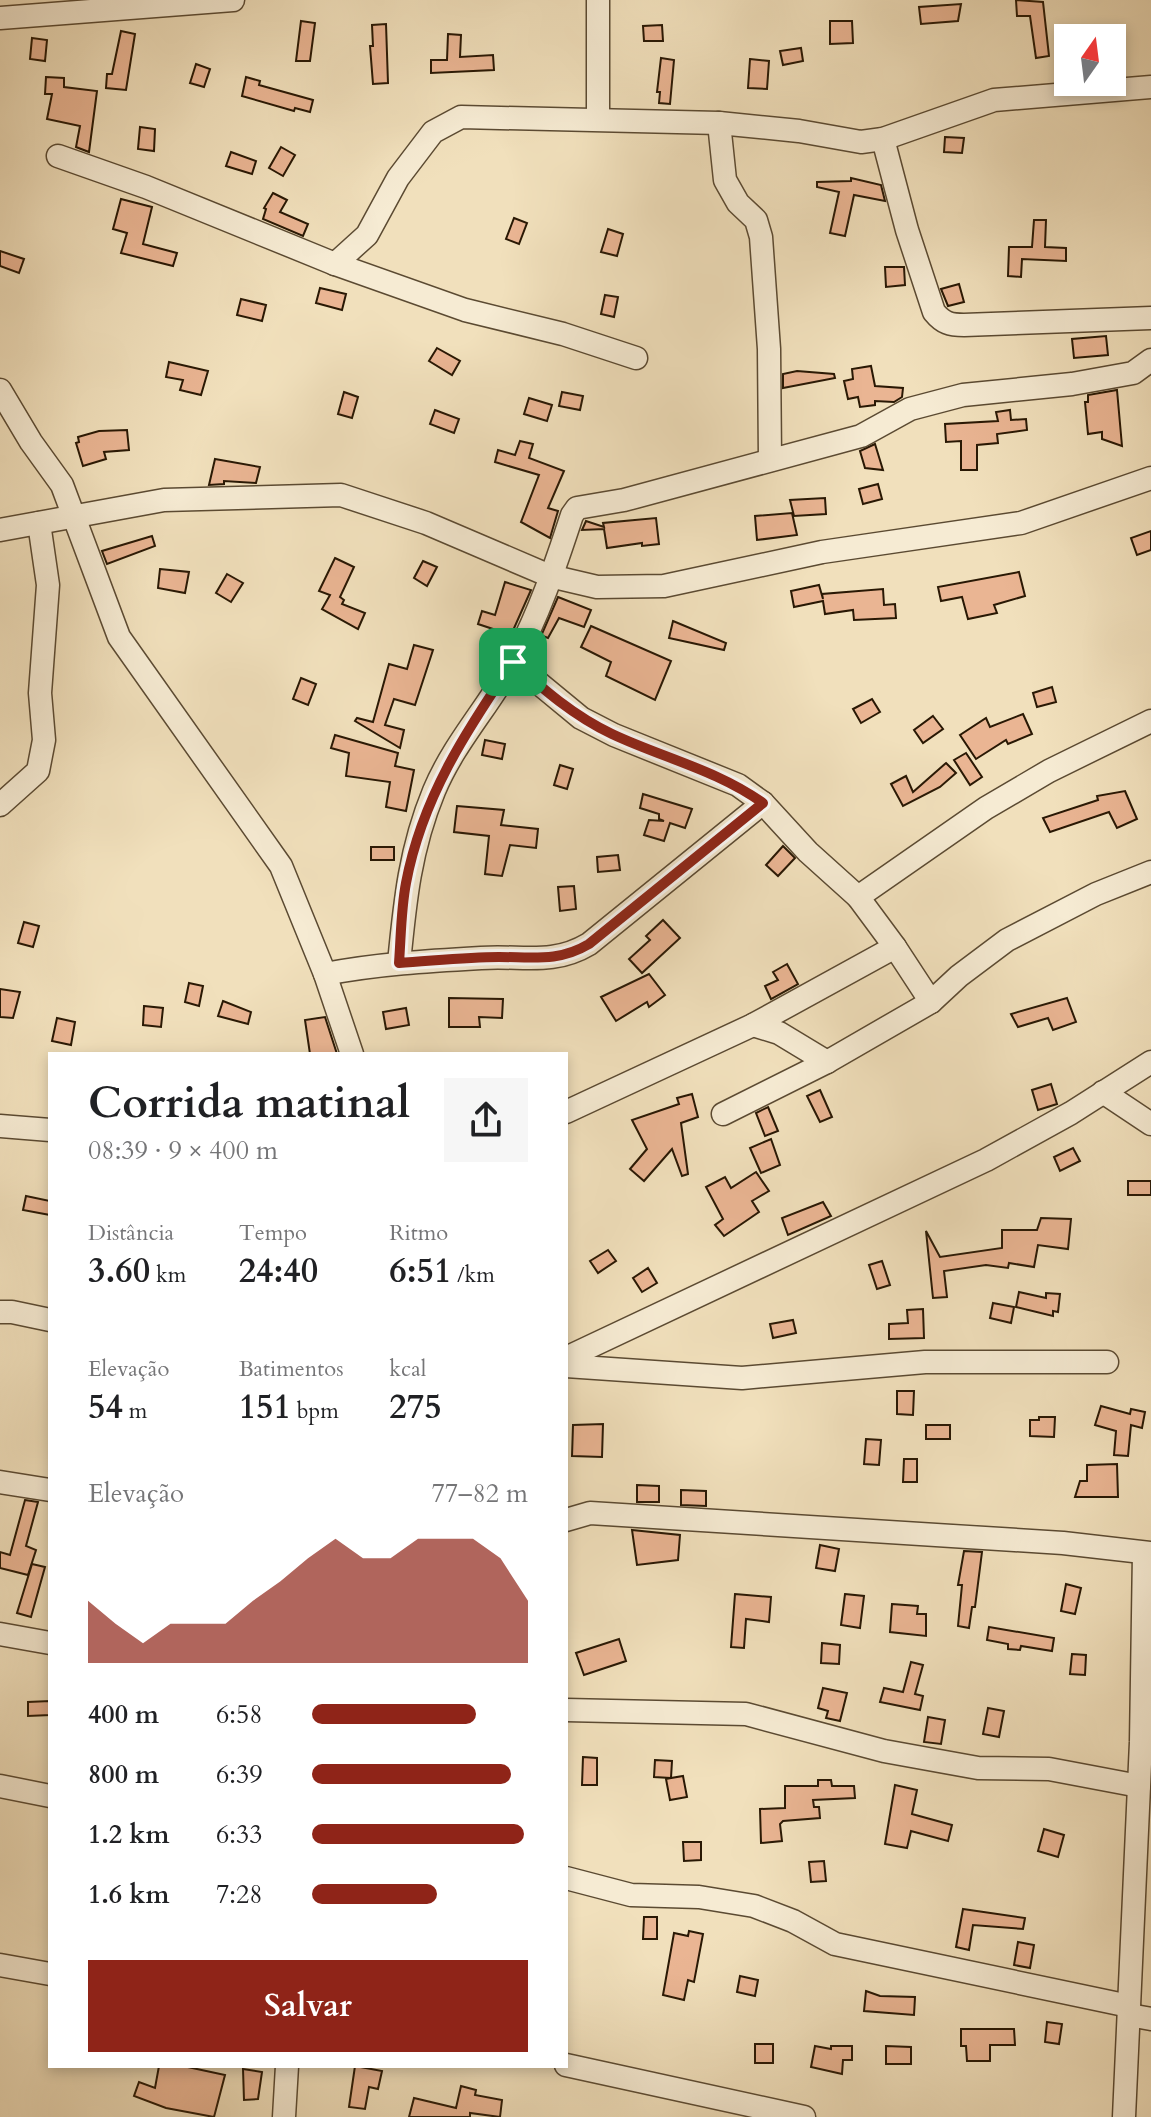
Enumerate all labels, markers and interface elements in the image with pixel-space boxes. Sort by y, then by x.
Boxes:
north arrow [1054,24,1126,96]
map controls [1054,24,1126,96]
pin [479,628,547,696]
icon: arrive [491,640,535,684]
text: Corrida matinal [88,1073,410,1133]
button: share [444,1078,528,1162]
text: 08:39 · 9 × 400 m [88,1133,278,1168]
text: Distância [88,1218,174,1248]
text: Tempo [239,1218,307,1248]
text: Ritmo [389,1218,448,1248]
text: 3.60 [88,1248,150,1294]
text: 24:40 [239,1248,318,1294]
text: 6:51 [389,1248,451,1294]
text: km [150,1260,186,1290]
text: /km [451,1260,495,1290]
text: Elevação [88,1354,169,1384]
text: Batimentos [239,1354,344,1384]
text: kcal [389,1354,426,1384]
text: 54 [88,1384,123,1430]
text: 151 [239,1384,291,1430]
text: 275 [389,1384,442,1430]
text: m [123,1396,147,1426]
text: bpm [291,1396,339,1426]
text: Elevação [88,1476,184,1511]
text: 77–82 m [431,1476,528,1511]
text: 400 m [88,1697,159,1732]
text: 6:58 [216,1697,263,1732]
text: 800 m [88,1757,159,1792]
text: 6:39 [216,1757,263,1792]
text: 1.2 km [88,1817,169,1852]
text: 6:33 [216,1817,263,1852]
text: 1.6 km [88,1877,169,1912]
text: 7:28 [216,1877,263,1912]
button: Salvar [88,1960,528,2052]

